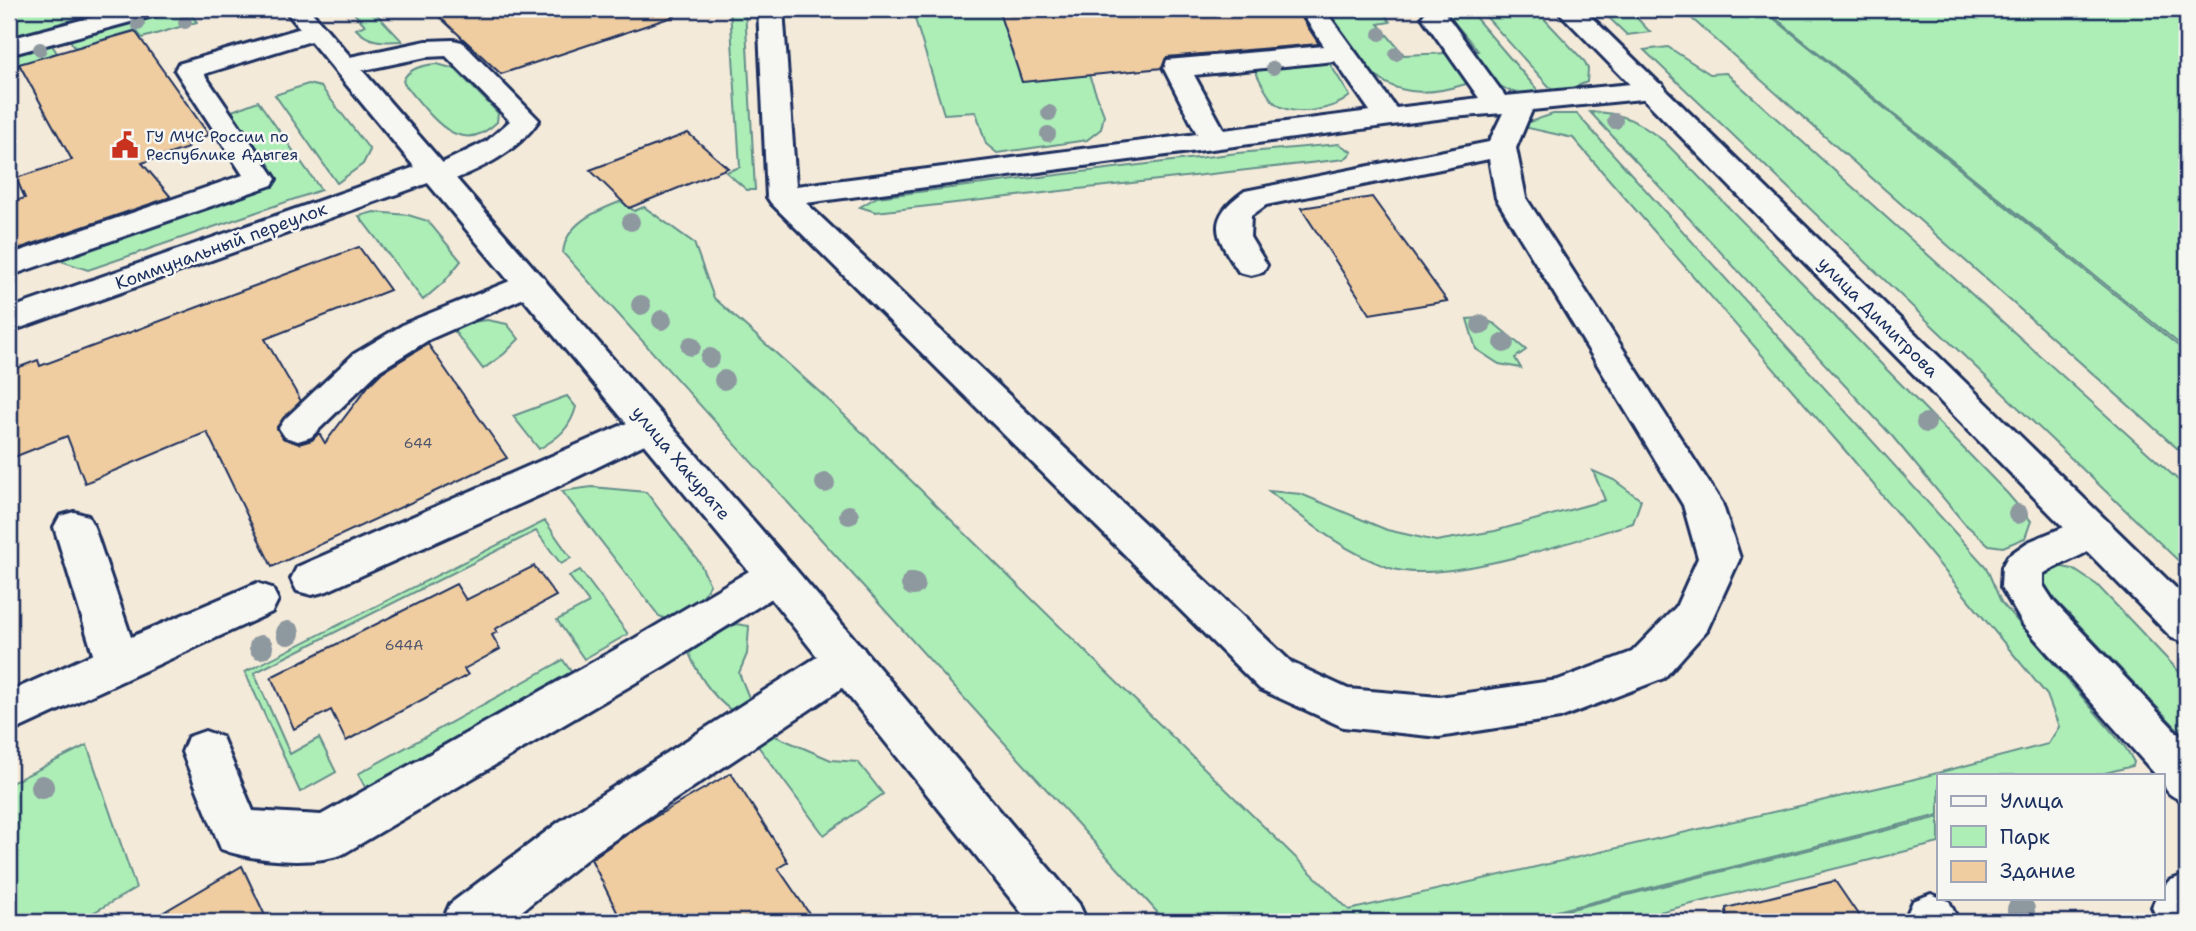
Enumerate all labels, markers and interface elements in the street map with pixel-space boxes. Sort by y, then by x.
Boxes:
place label: ГУ МЧС России по Республике Адыгея [146,126,298,165]
public building icon: ГУ МЧС России по Республике Адыгея [110,130,140,160]
street label: Коммунальный переулок [112,196,331,296]
street label: улица Димитрова [1812,251,1944,383]
street label: улица Хакурате [626,401,736,525]
house number: 644 [404,434,432,452]
house number: 644А [385,636,423,654]
legend [1937,774,2164,900]
text: Улица [2000,787,2063,815]
text: Парк [2000,823,2050,851]
text: Здание [2000,857,2076,885]

